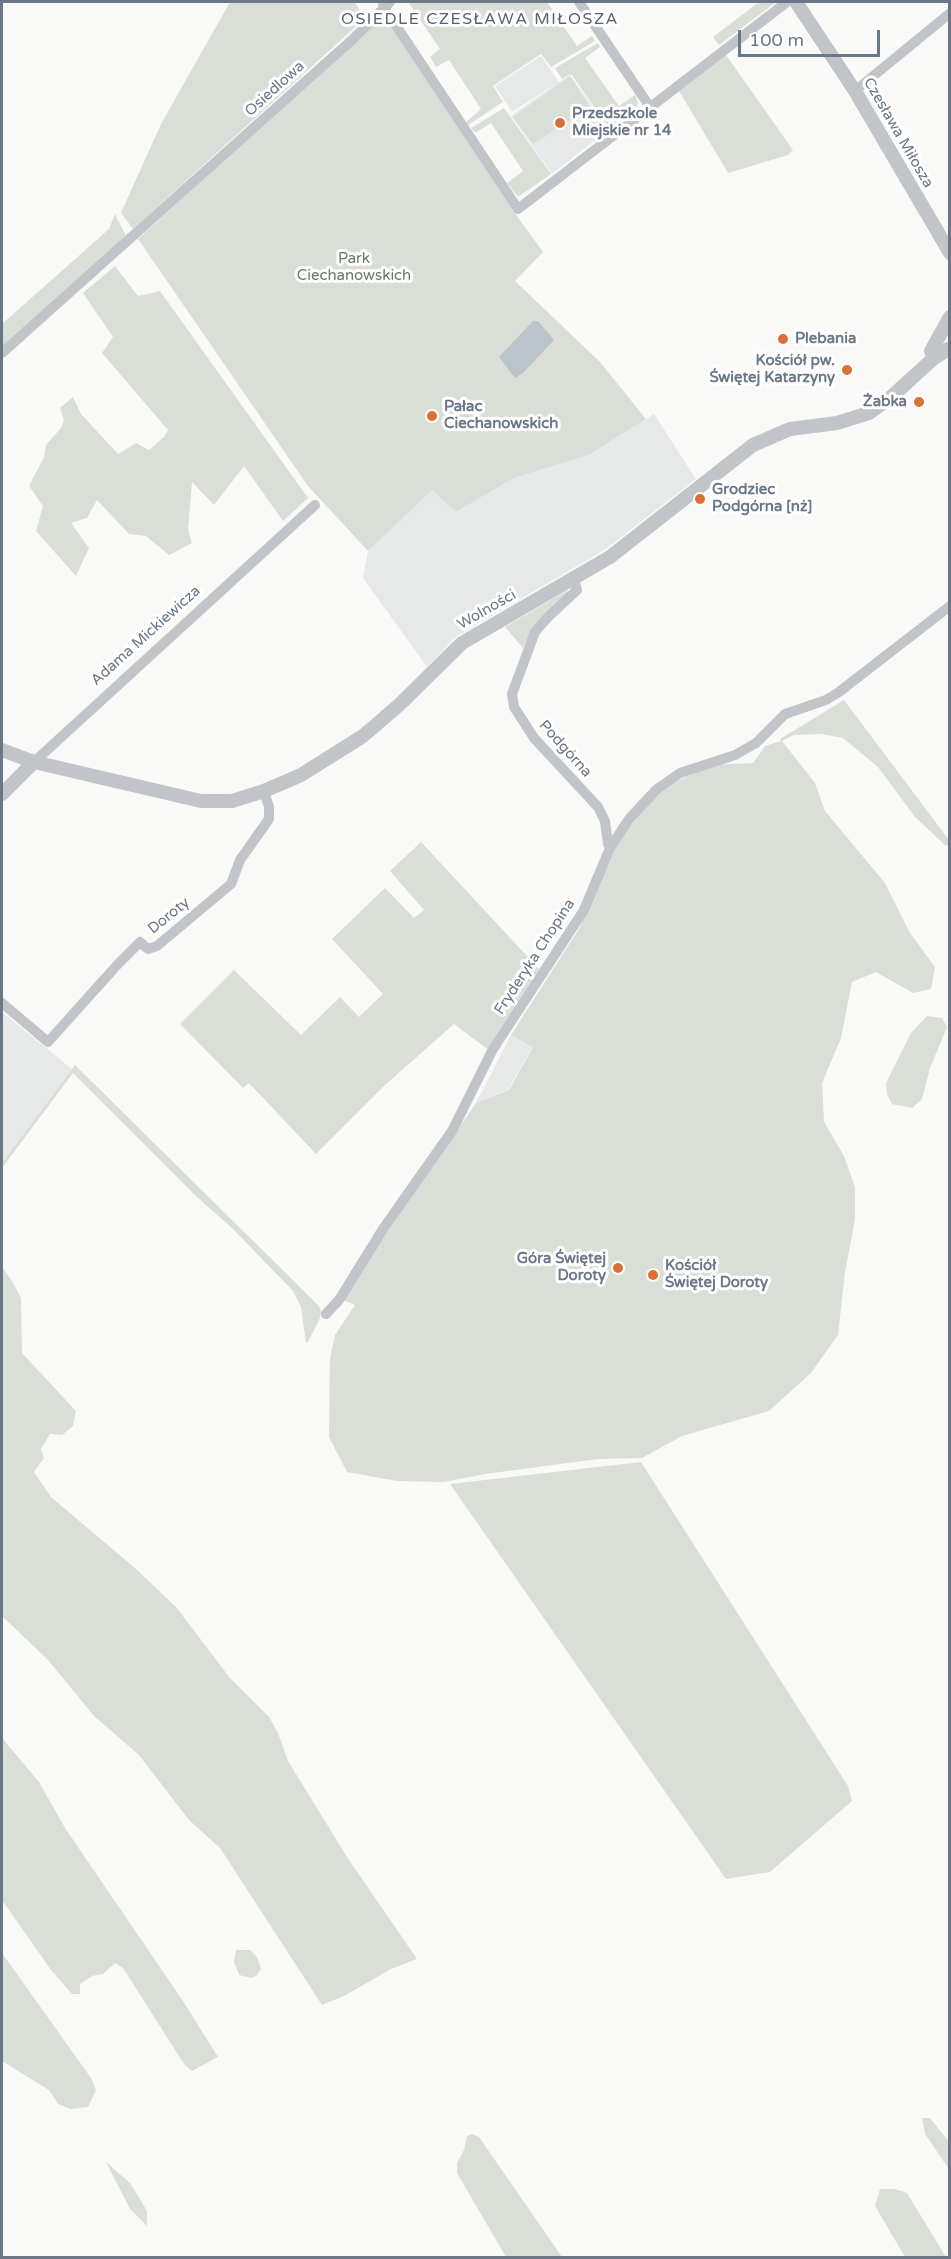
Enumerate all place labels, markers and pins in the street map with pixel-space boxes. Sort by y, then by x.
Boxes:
place label: Przedszkole Miejskie nr 14 [572,105,671,140]
marker: Przedszkole Miejskie nr 14 [553,116,567,130]
place label: Plebania [795,330,856,348]
marker: Plebania [776,332,790,346]
place label: Kościół pw. Świętej Katarzyny [710,352,835,387]
marker: Kościół pw. Świętej Katarzyny [840,363,854,377]
place label: Żabka [863,393,907,411]
marker: Żabka [912,395,926,409]
place label: Pałac Ciechanowskich [444,398,558,433]
marker: Pałac Ciechanowskich [425,409,439,423]
place label: Grodziec Podgórna [nż] [712,481,812,516]
marker: Grodziec Podgórna [nż] [693,492,707,506]
place label: Góra Świętej Doroty [517,1250,606,1285]
place label: Kościół Świętej Doroty [665,1257,768,1292]
marker: Góra Świętej Doroty [611,1261,625,1275]
marker: Kościół Świętej Doroty [646,1268,660,1282]

